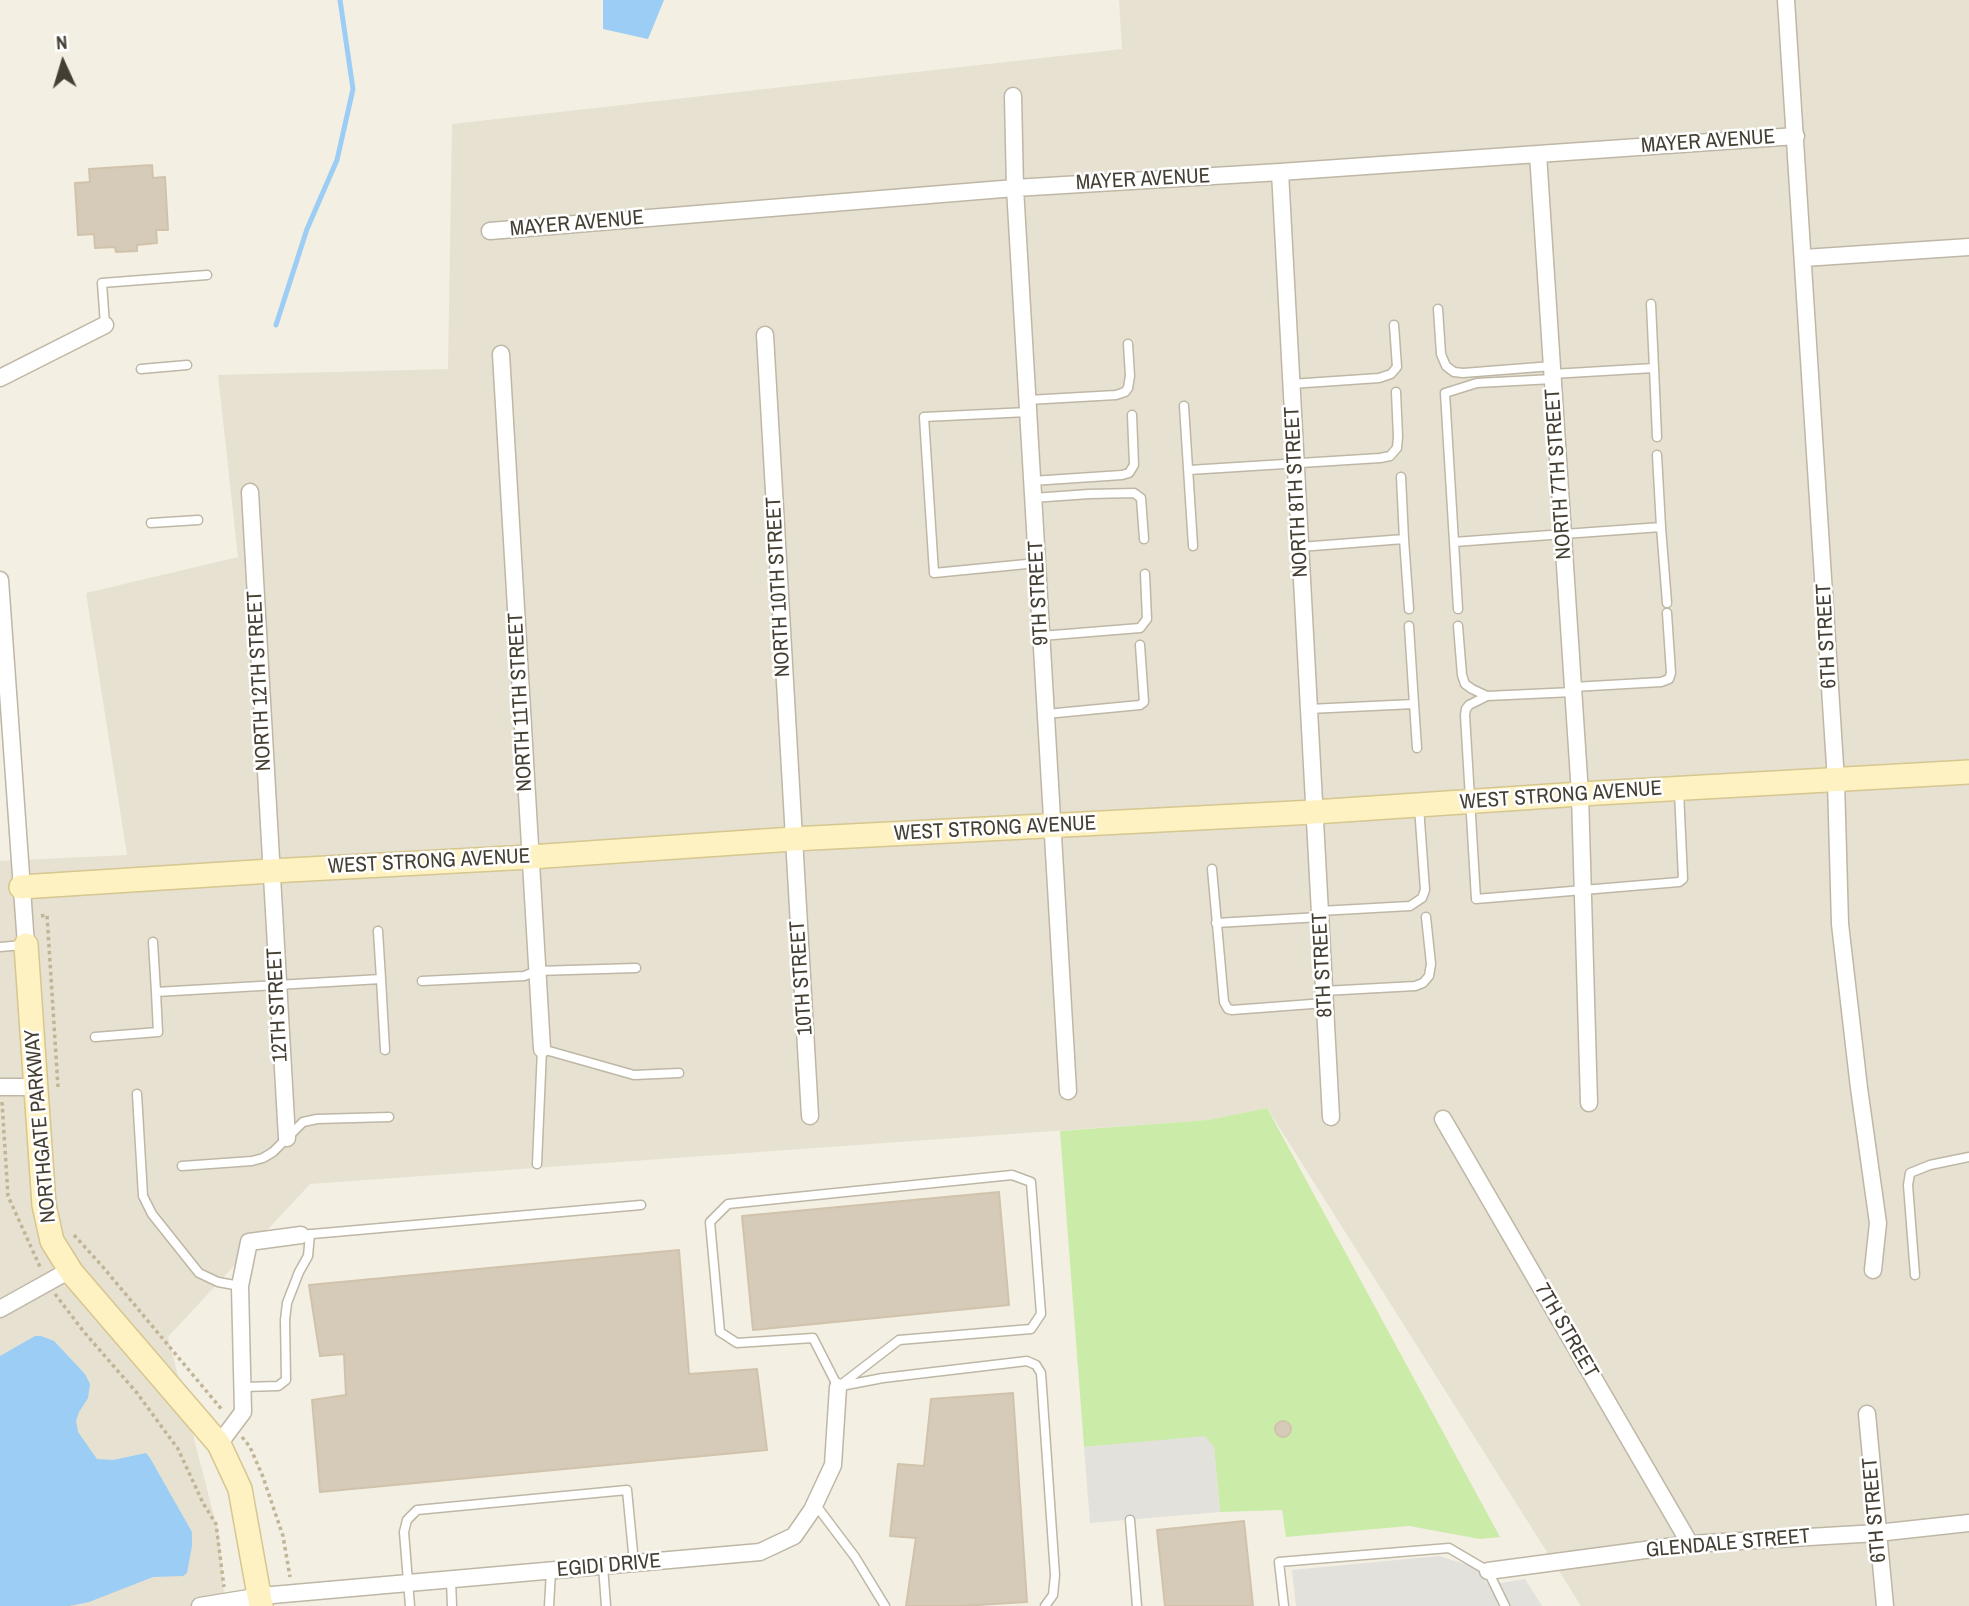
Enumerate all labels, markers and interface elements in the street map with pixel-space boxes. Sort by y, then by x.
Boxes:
north arrow [28,28,98,98]
text: N [55,29,68,55]
street label: MAYER AVENUE [1640,125,1776,159]
street label: MAYER AVENUE [1075,164,1211,196]
street label: MAYER AVENUE [509,206,645,242]
street label: NORTH 7TH STREET [1540,388,1578,560]
street label: NORTH 8TH STREET [1280,406,1314,578]
street label: NORTH 10TH STREET [762,496,796,678]
street label: 9TH STREET [1024,540,1054,646]
street label: 6TH STREET [1812,583,1842,689]
street label: NORTH 12TH STREET [243,590,277,772]
street label: NORTH 11TH STREET [504,612,538,792]
street label: WEST STRONG AVENUE [1459,776,1663,816]
street label: WEST STRONG AVENUE [893,811,1097,847]
street label: WEST STRONG AVENUE [327,844,531,880]
street label: 8TH STREET [1308,912,1338,1018]
street label: 10TH STREET [785,920,819,1036]
street label: 12TH STREET [262,947,294,1063]
street label: NORTHGATE PARKWAY [20,1028,62,1224]
street label: 7TH STREET [1529,1279,1603,1383]
street label: 6TH STREET [1858,1456,1892,1564]
street label: GLENDALE STREET [1645,1524,1811,1564]
street label: EGIDI DRIVE [556,1549,662,1583]

